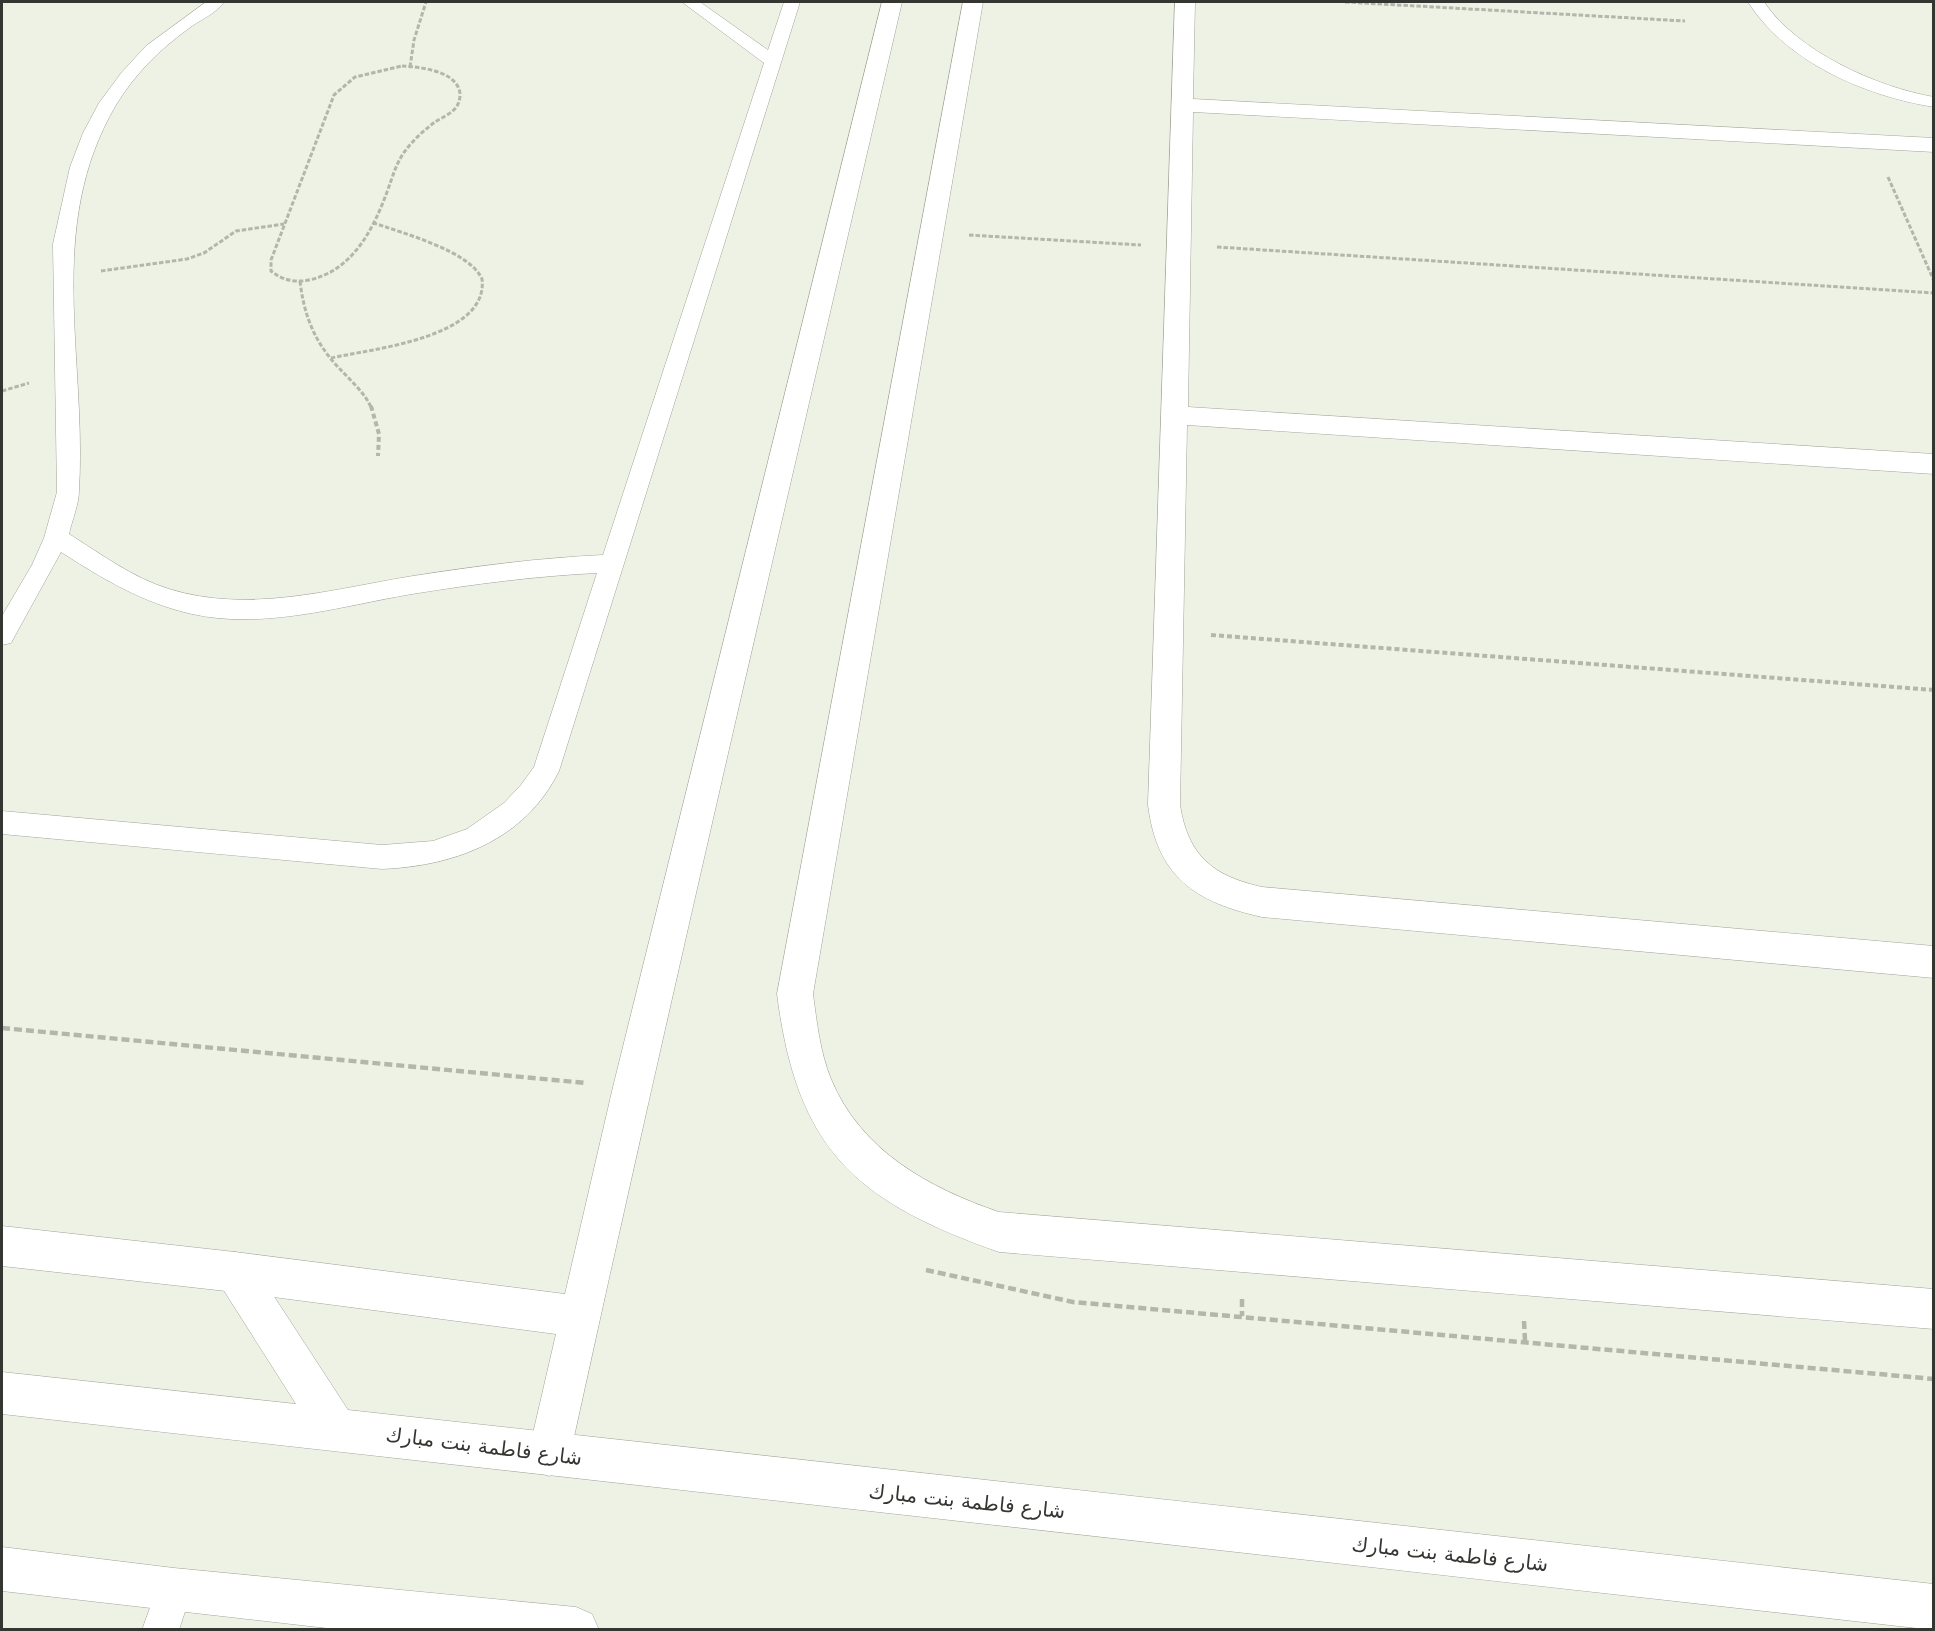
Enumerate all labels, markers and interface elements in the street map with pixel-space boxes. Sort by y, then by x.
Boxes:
street label: شارع فاطمة بنت مبارك [384,1422,584,1470]
street label: شارع فاطمة بنت مبارك [867,1479,1067,1523]
street label: شارع فاطمة بنت مبارك [1350,1532,1550,1576]

